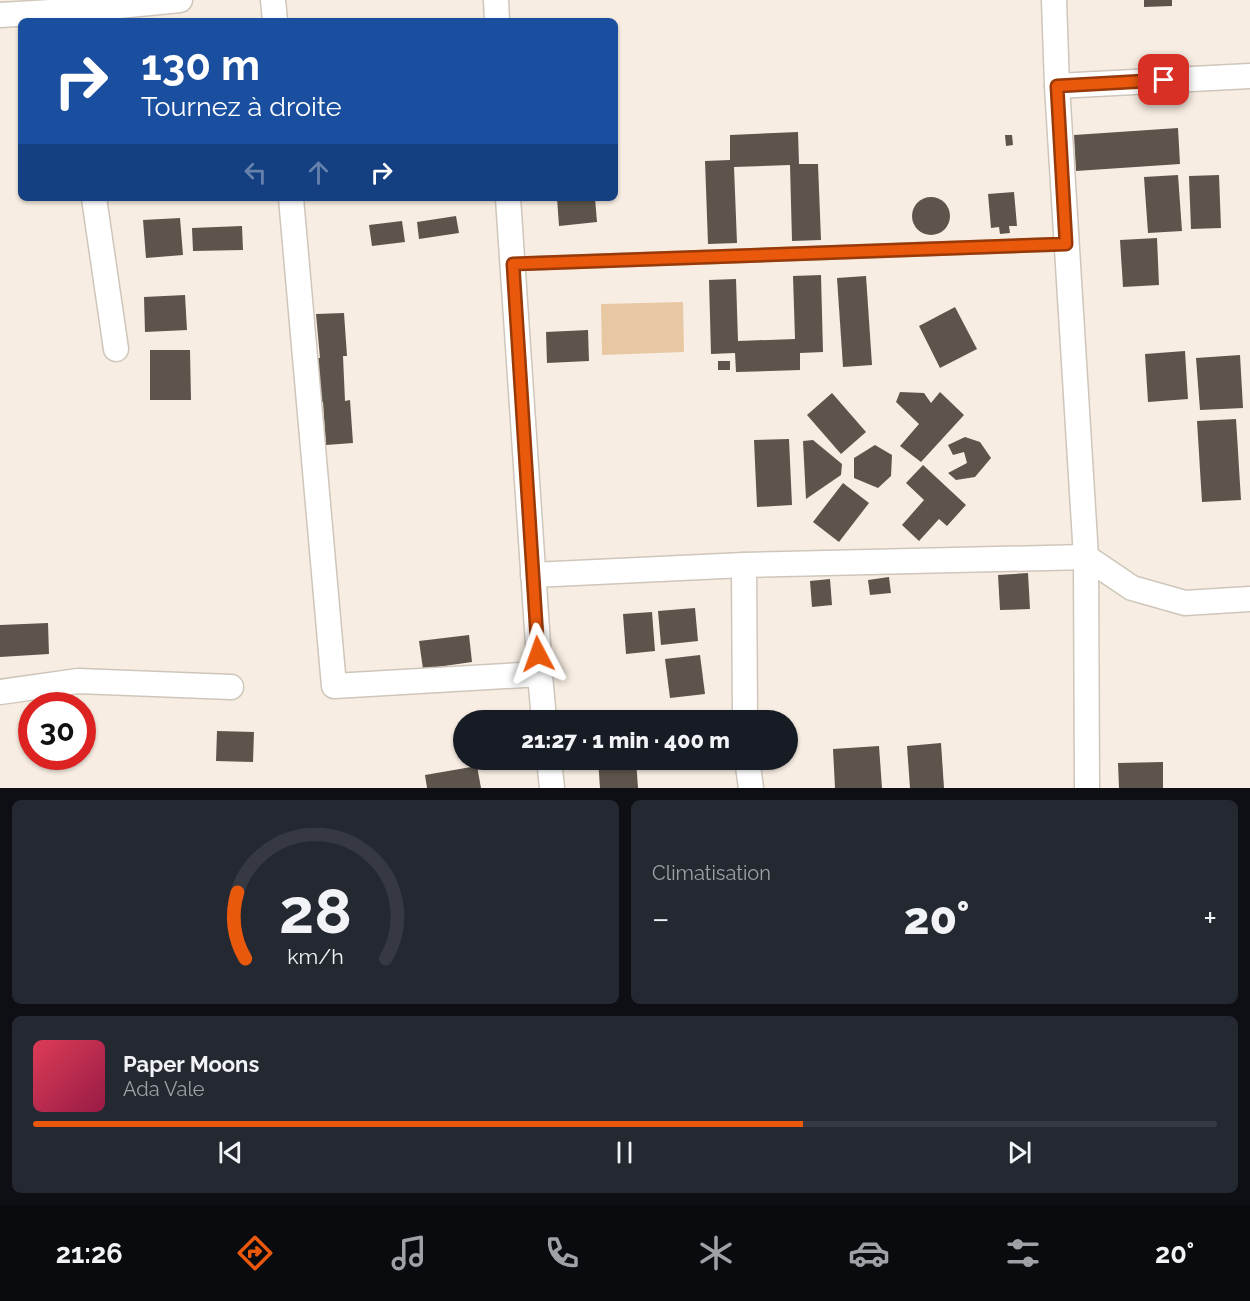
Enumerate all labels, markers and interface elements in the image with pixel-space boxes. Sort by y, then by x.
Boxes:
text: 130 m [141,41,260,90]
icon: right [42,42,120,120]
pin [1138,54,1189,105]
icon: arrive [1147,63,1180,96]
text: Tournez à droite [141,91,342,122]
icon: left [239,156,272,189]
icon: ahead [302,156,335,189]
icon: right [365,156,398,189]
position arrow [506,622,570,686]
speed limit sign: 30 [18,692,96,770]
text: 21:27 · 1 min · 400 m [521,727,730,753]
text: Climatisation [652,861,771,885]
text: 28 [279,874,352,948]
text: 20° [903,892,970,945]
text: − [652,899,670,938]
text: + [1203,899,1217,938]
text: km/h [287,944,344,969]
text: Paper Moons [123,1051,259,1077]
text: Ada Vale [123,1077,205,1101]
icon: previous [214,1136,247,1169]
icon: pause [608,1136,641,1169]
icon: next [1003,1136,1036,1169]
icon: directions [234,1232,276,1274]
icon: music [388,1232,430,1274]
icon: phone [541,1232,583,1274]
icon: climate [695,1232,737,1274]
icon: car [848,1232,890,1274]
icon: filters [1002,1232,1044,1274]
text: 21:26 [56,1238,123,1269]
text: 20° [1155,1238,1194,1269]

